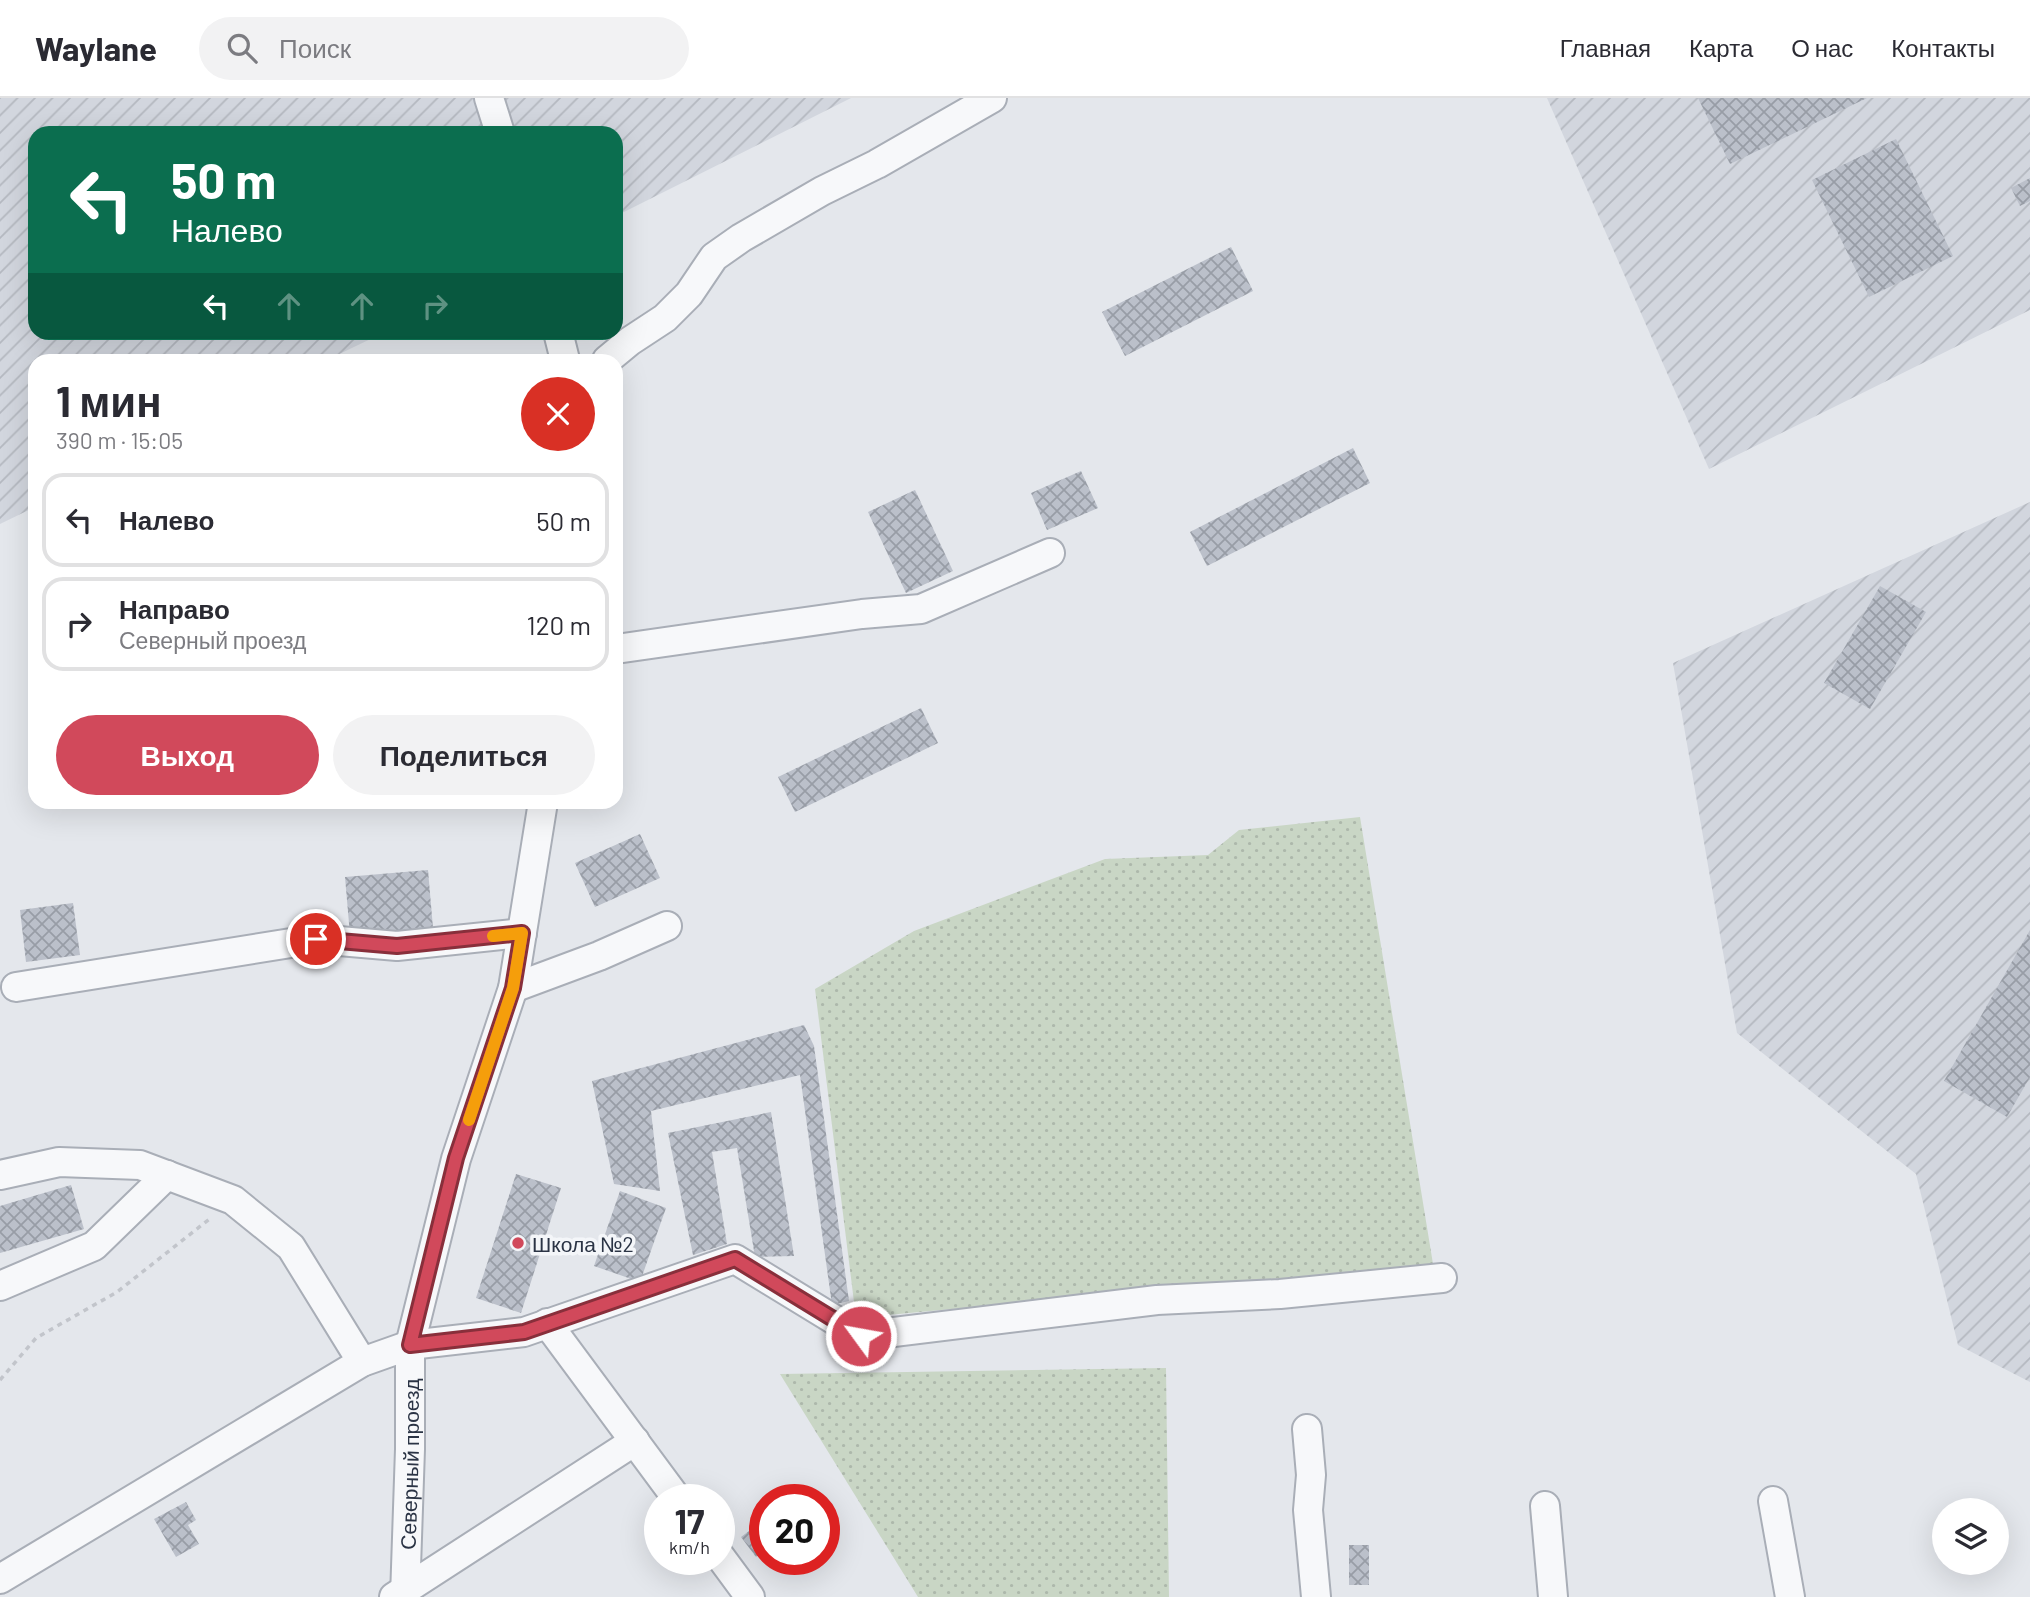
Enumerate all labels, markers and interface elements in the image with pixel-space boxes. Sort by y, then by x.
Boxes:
search box [199,17,689,80]
text: Waylane [35,28,157,68]
icon: search [223,29,261,67]
text: Поиск [279,32,351,63]
text: Главная [1560,33,1651,62]
text: Карта [1689,33,1753,62]
text: О нас [1791,33,1853,62]
text: Контакты [1891,33,1995,62]
text: 50 m [171,150,276,209]
icon: left [56,154,147,245]
text: Налево [171,210,283,248]
icon: left [197,287,235,325]
icon: ahead [270,287,308,325]
icon: ahead [343,287,381,325]
icon: right [416,287,454,325]
text: 1 мин [56,375,162,425]
button: close [521,377,595,451]
text: 390 m · 15:05 [56,426,183,454]
icon: left [60,501,98,539]
text: Налево [119,504,214,535]
text: 50 m [536,505,591,536]
text: Направо [119,593,230,624]
icon: right [60,605,98,643]
text: 120 m [527,609,591,640]
text: Северный проезд [119,626,306,654]
button: Выход [56,715,319,795]
button: Поделиться [333,715,595,795]
pin [286,909,346,969]
icon: arrive [297,920,335,958]
place label: Школа №2 [532,1231,634,1256]
marker: Школа №2 [510,1235,526,1251]
position arrow [824,1299,898,1373]
street label: Северный проезд [394,1378,423,1550]
speed limit sign: 20 [749,1484,840,1575]
map controls [1932,1498,2009,1575]
button: layers [1932,1498,2009,1575]
text: 17 [675,1499,704,1541]
text: km/h [669,1536,710,1558]

